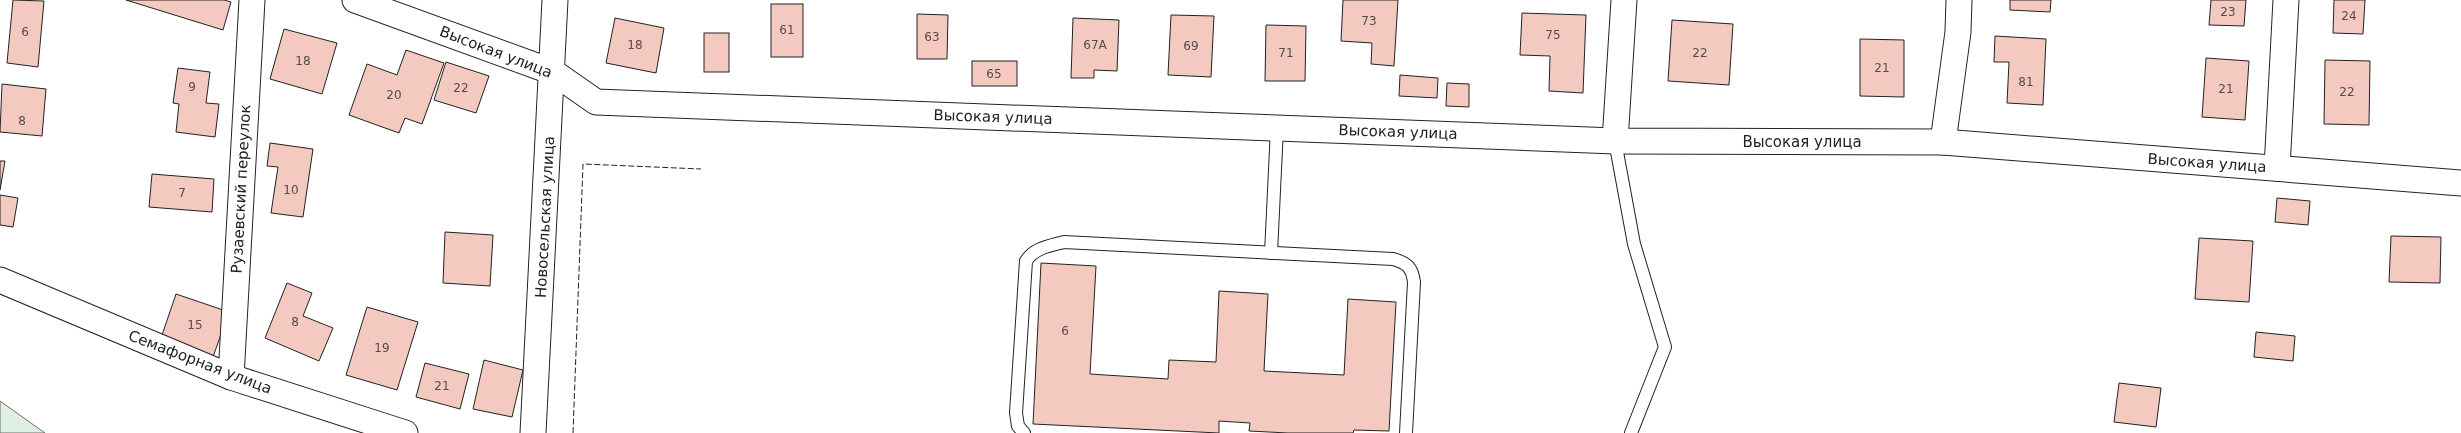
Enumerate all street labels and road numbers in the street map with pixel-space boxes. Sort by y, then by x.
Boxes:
street label: Высокая улица [437,22,555,82]
street label: Рузаевский переулок [228,104,254,274]
street label: Высокая улица [933,106,1053,128]
street label: Высокая улица [1338,121,1458,143]
street label: Высокая улица [1742,133,1862,151]
street label: Новосельская улица [532,135,558,299]
street label: Высокая улица [2147,150,2267,176]
street label: Семафорная улица [126,326,274,398]

